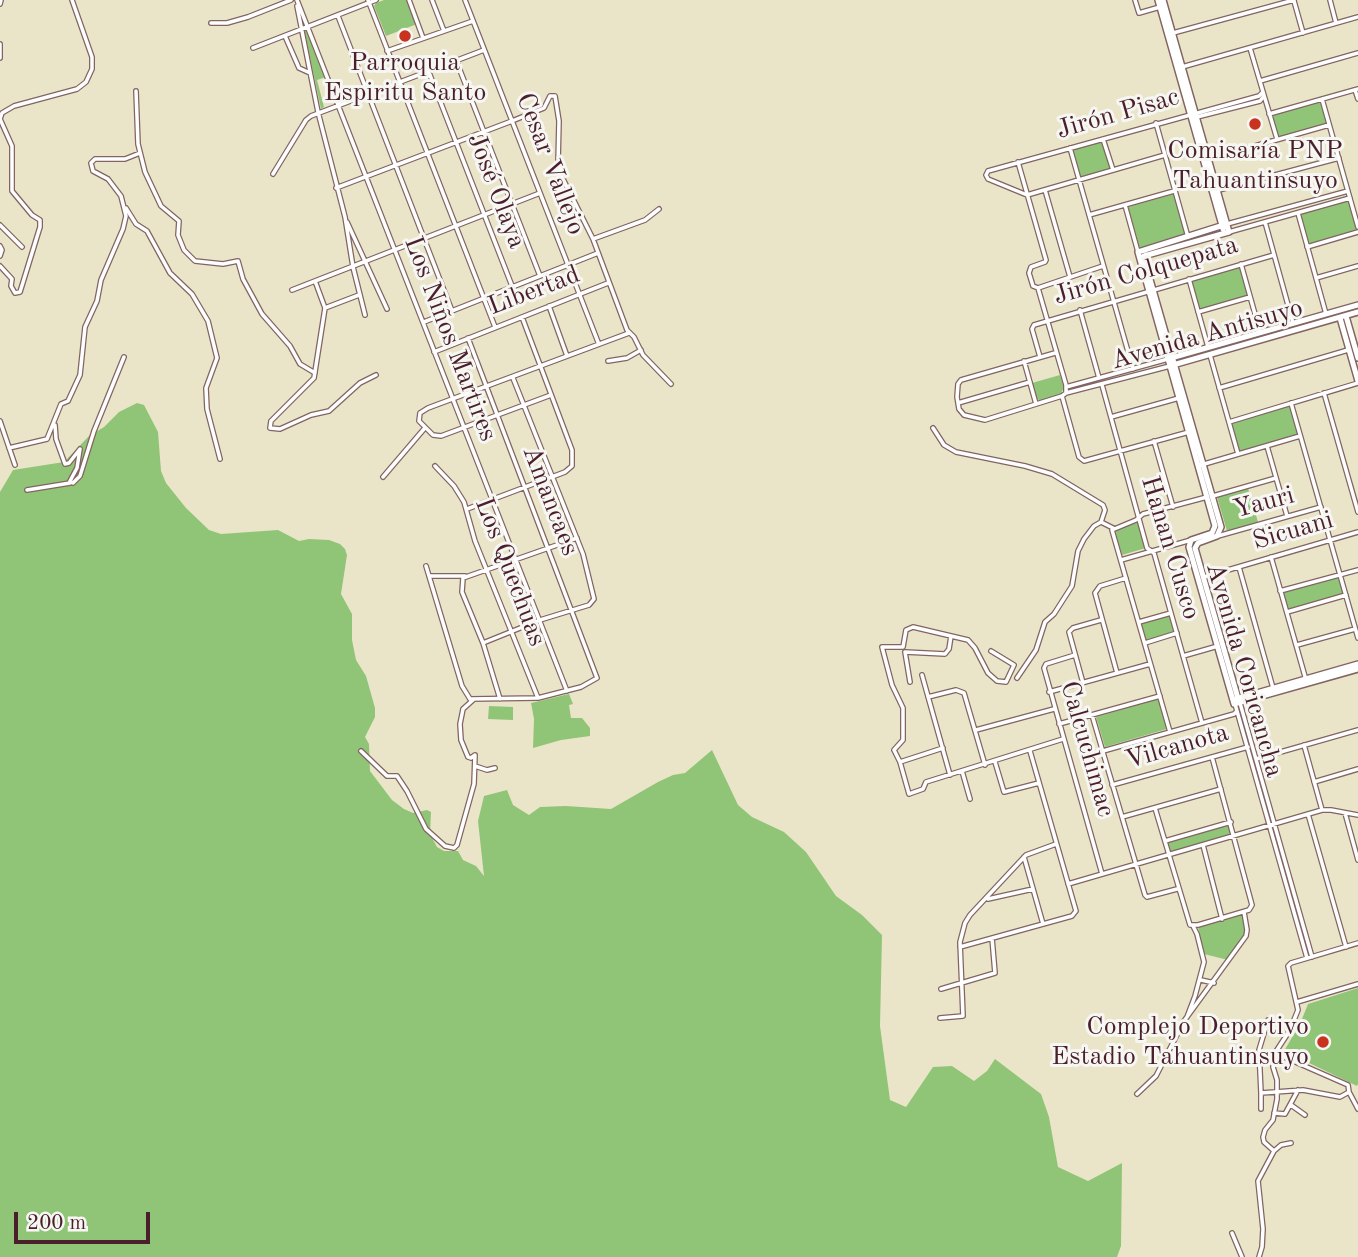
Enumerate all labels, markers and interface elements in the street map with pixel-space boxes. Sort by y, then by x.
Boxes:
marker: Parroquia Espiritu Santo [397,28,413,44]
place label: Parroquia Espiritu Santo [324,47,486,108]
street label: Jirón Pisac [1053,82,1183,146]
street label: Cesar Vallejo [509,89,591,239]
marker: Comisaría PNP Tahuantinsuyo [1247,116,1263,132]
street label: José Olaya [460,129,532,253]
place label: Comisaría PNP Tahuantinsuyo [1167,135,1343,196]
street label: Jirón Colquepata [1050,230,1242,312]
street label: Los Niños Martires [397,232,503,446]
street label: Libertad [484,259,584,323]
street label: Avenida Antisuyo [1108,293,1306,377]
street label: Amancaes [515,442,585,560]
street label: Hanan Cusco [1133,473,1207,623]
street label: Yauri [1230,480,1298,526]
street label: Los Quechuas [467,493,553,651]
street label: Sicuani [1249,505,1337,557]
street label: Avenida Coricancha [1198,559,1290,781]
street label: Calcuchimac [1053,677,1121,821]
street label: Vilcanota [1122,717,1232,777]
place label: Complejo Deportivo Estadio Tahuantinsuyo [1051,1011,1309,1072]
marker: Complejo Deportivo Estadio Tahuantinsuyo [1315,1034,1331,1050]
scale bar [18,1198,154,1242]
text: 200 m [27,1213,86,1234]

